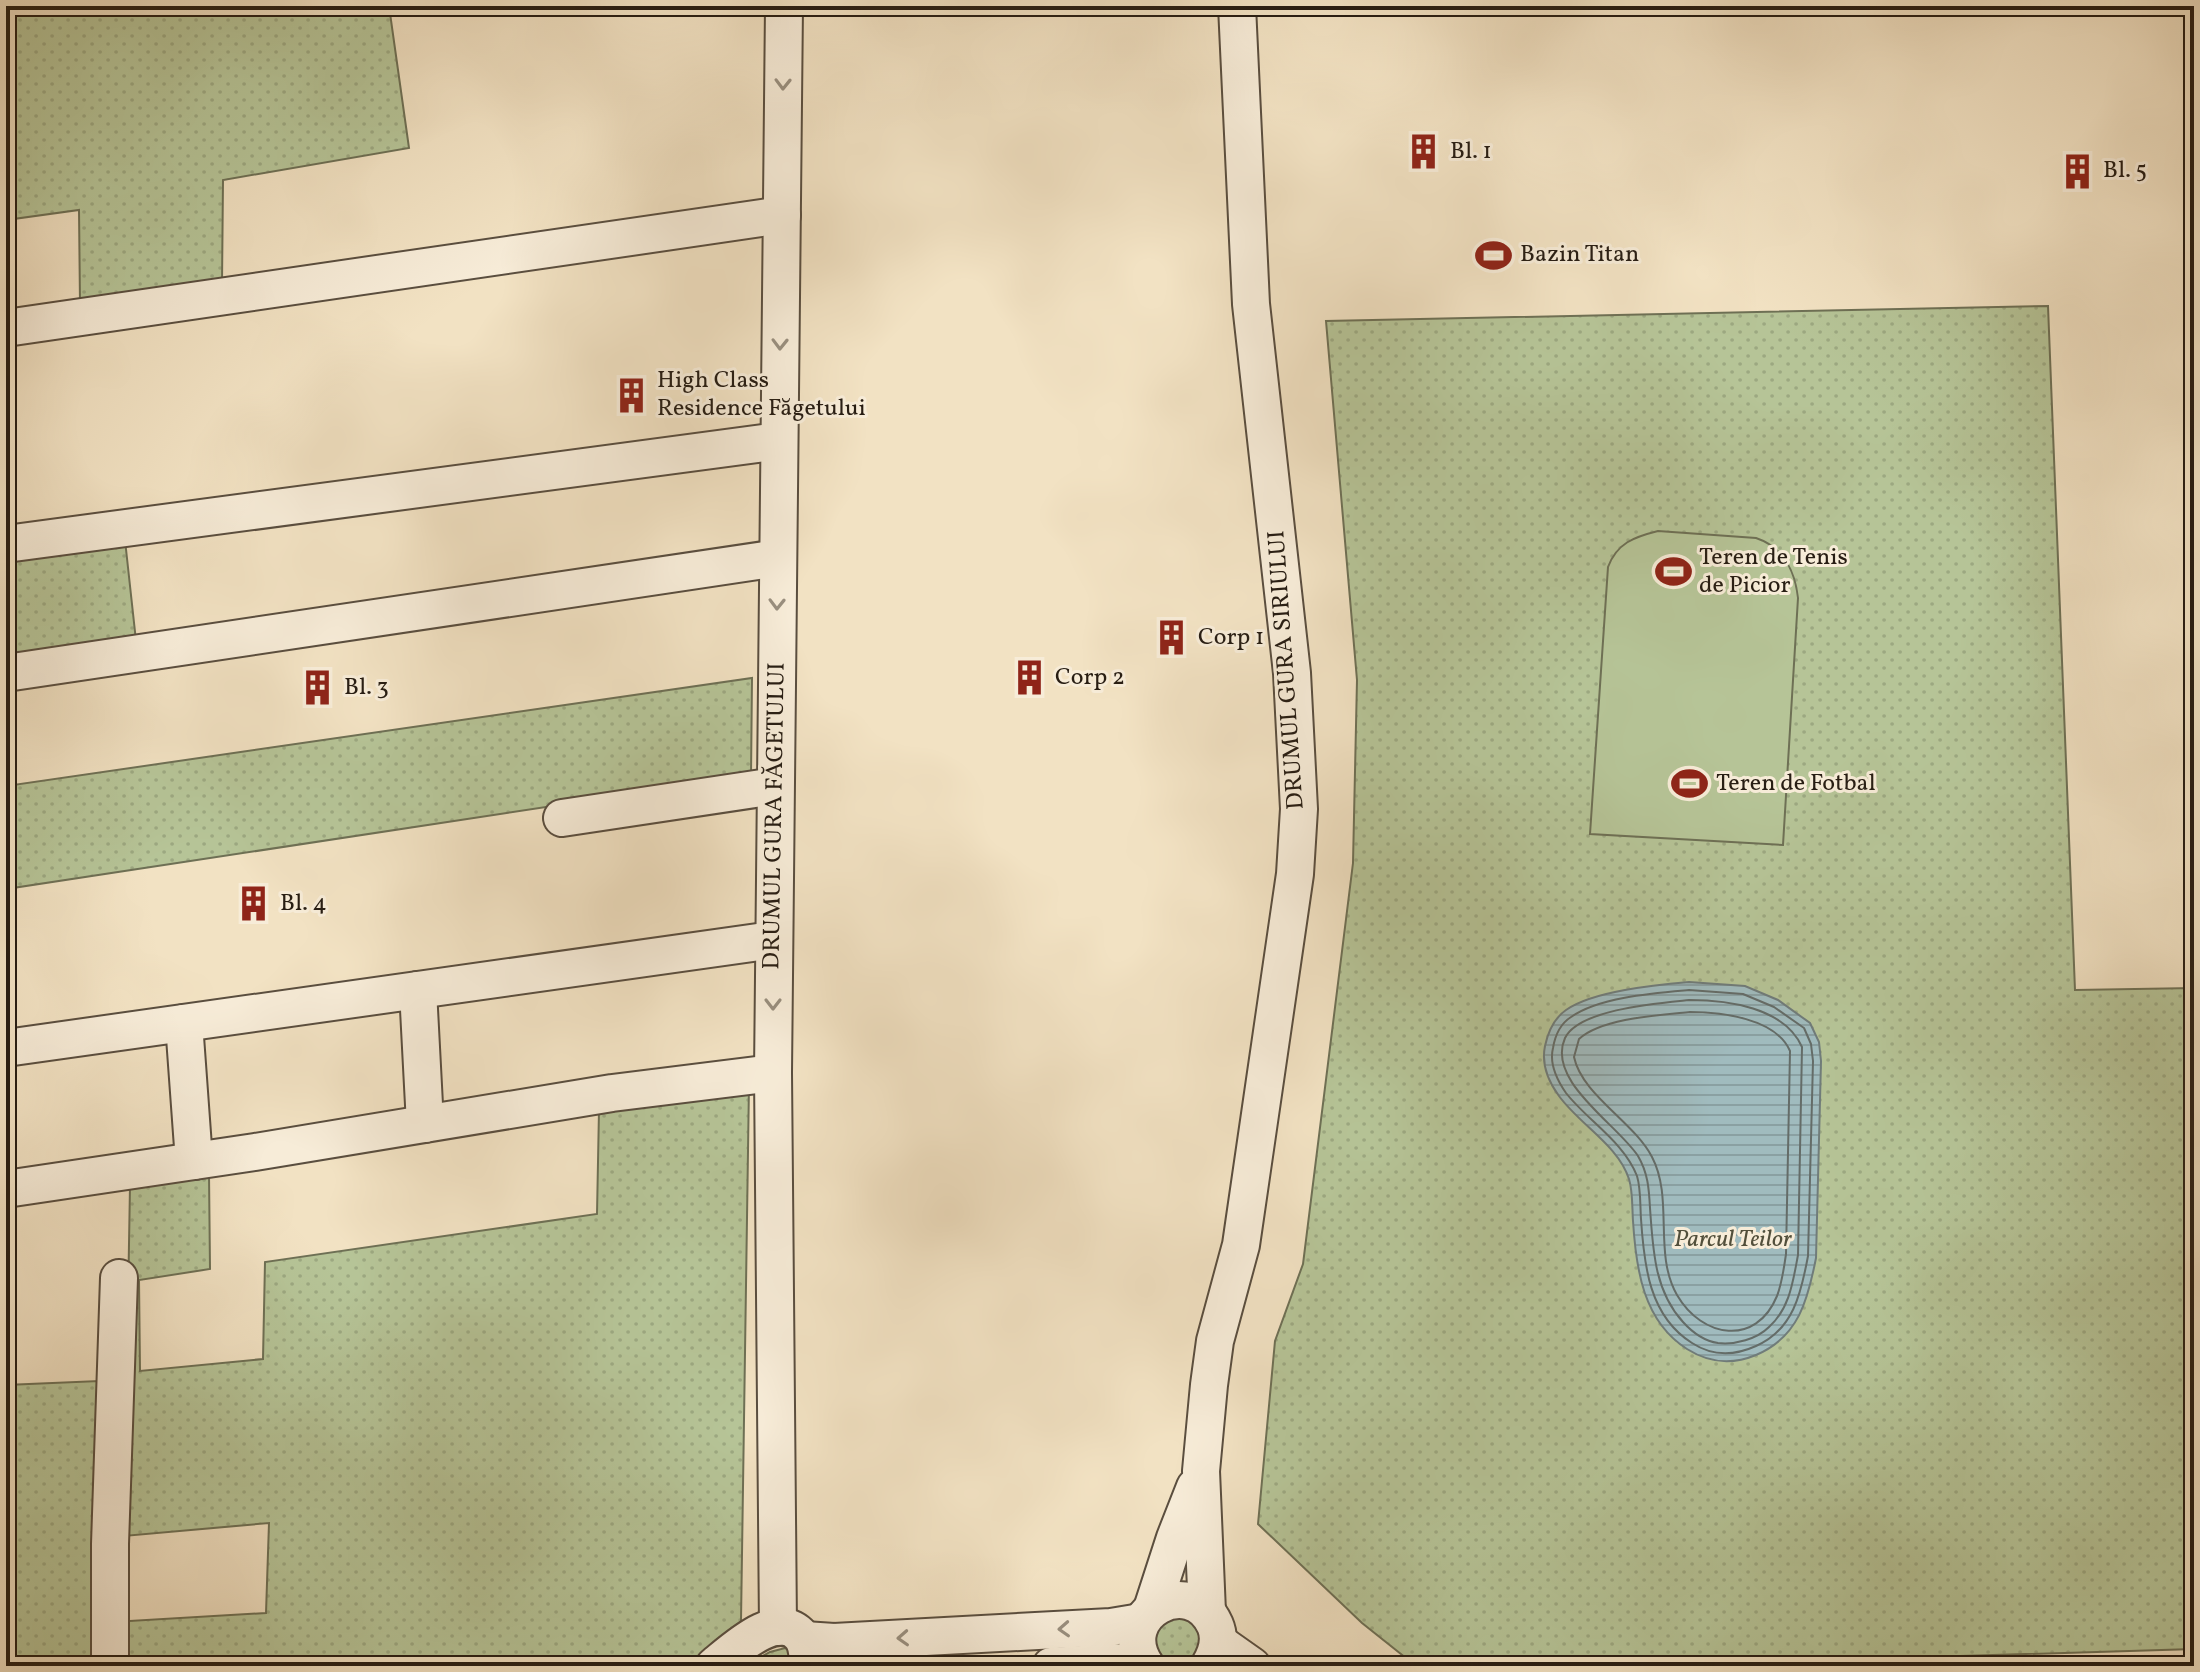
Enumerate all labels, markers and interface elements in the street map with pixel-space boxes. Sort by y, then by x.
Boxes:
one-way arrow [774,78,792,91]
building icon: Bl. 1 [1405,133,1443,171]
place label: Bl. 1 [1450,135,1492,169]
building icon: Bl. 5 [2058,152,2096,190]
place label: Bl. 5 [2103,154,2147,188]
sports icon: Bazin Titan [1475,236,1513,274]
place label: Bazin Titan [1520,238,1639,272]
one-way arrow [771,338,789,351]
place label: High Class Residence Făgetului [657,364,866,426]
building icon: High Class Residence Făgetului [612,376,650,414]
street label: DRUMUL GURA SIRIULUI [1260,529,1314,811]
place label: Teren de Tenis de Picior [1699,541,1848,603]
sports icon: Teren de Tenis de Picior [1654,553,1692,591]
one-way arrow [768,598,786,611]
building icon: Corp 1 [1153,619,1191,657]
place label: Corp 1 [1198,621,1264,655]
building icon: Corp 2 [1010,659,1048,697]
place label: Corp 2 [1055,661,1125,695]
street label: DRUMUL GURA FĂGETULUI [755,662,795,970]
building icon: Bl. 3 [299,669,337,707]
place label: Bl. 3 [344,671,389,705]
sports icon: Teren de Fotbal [1671,765,1709,803]
place label: Teren de Fotbal [1716,767,1876,801]
building icon: Bl. 4 [235,885,273,923]
place label: Bl. 4 [280,887,327,921]
one-way arrow [764,998,782,1011]
park label: Parcul Teilor [1674,1223,1793,1257]
one-way arrow [1057,1621,1070,1638]
one-way arrow [896,1630,909,1647]

